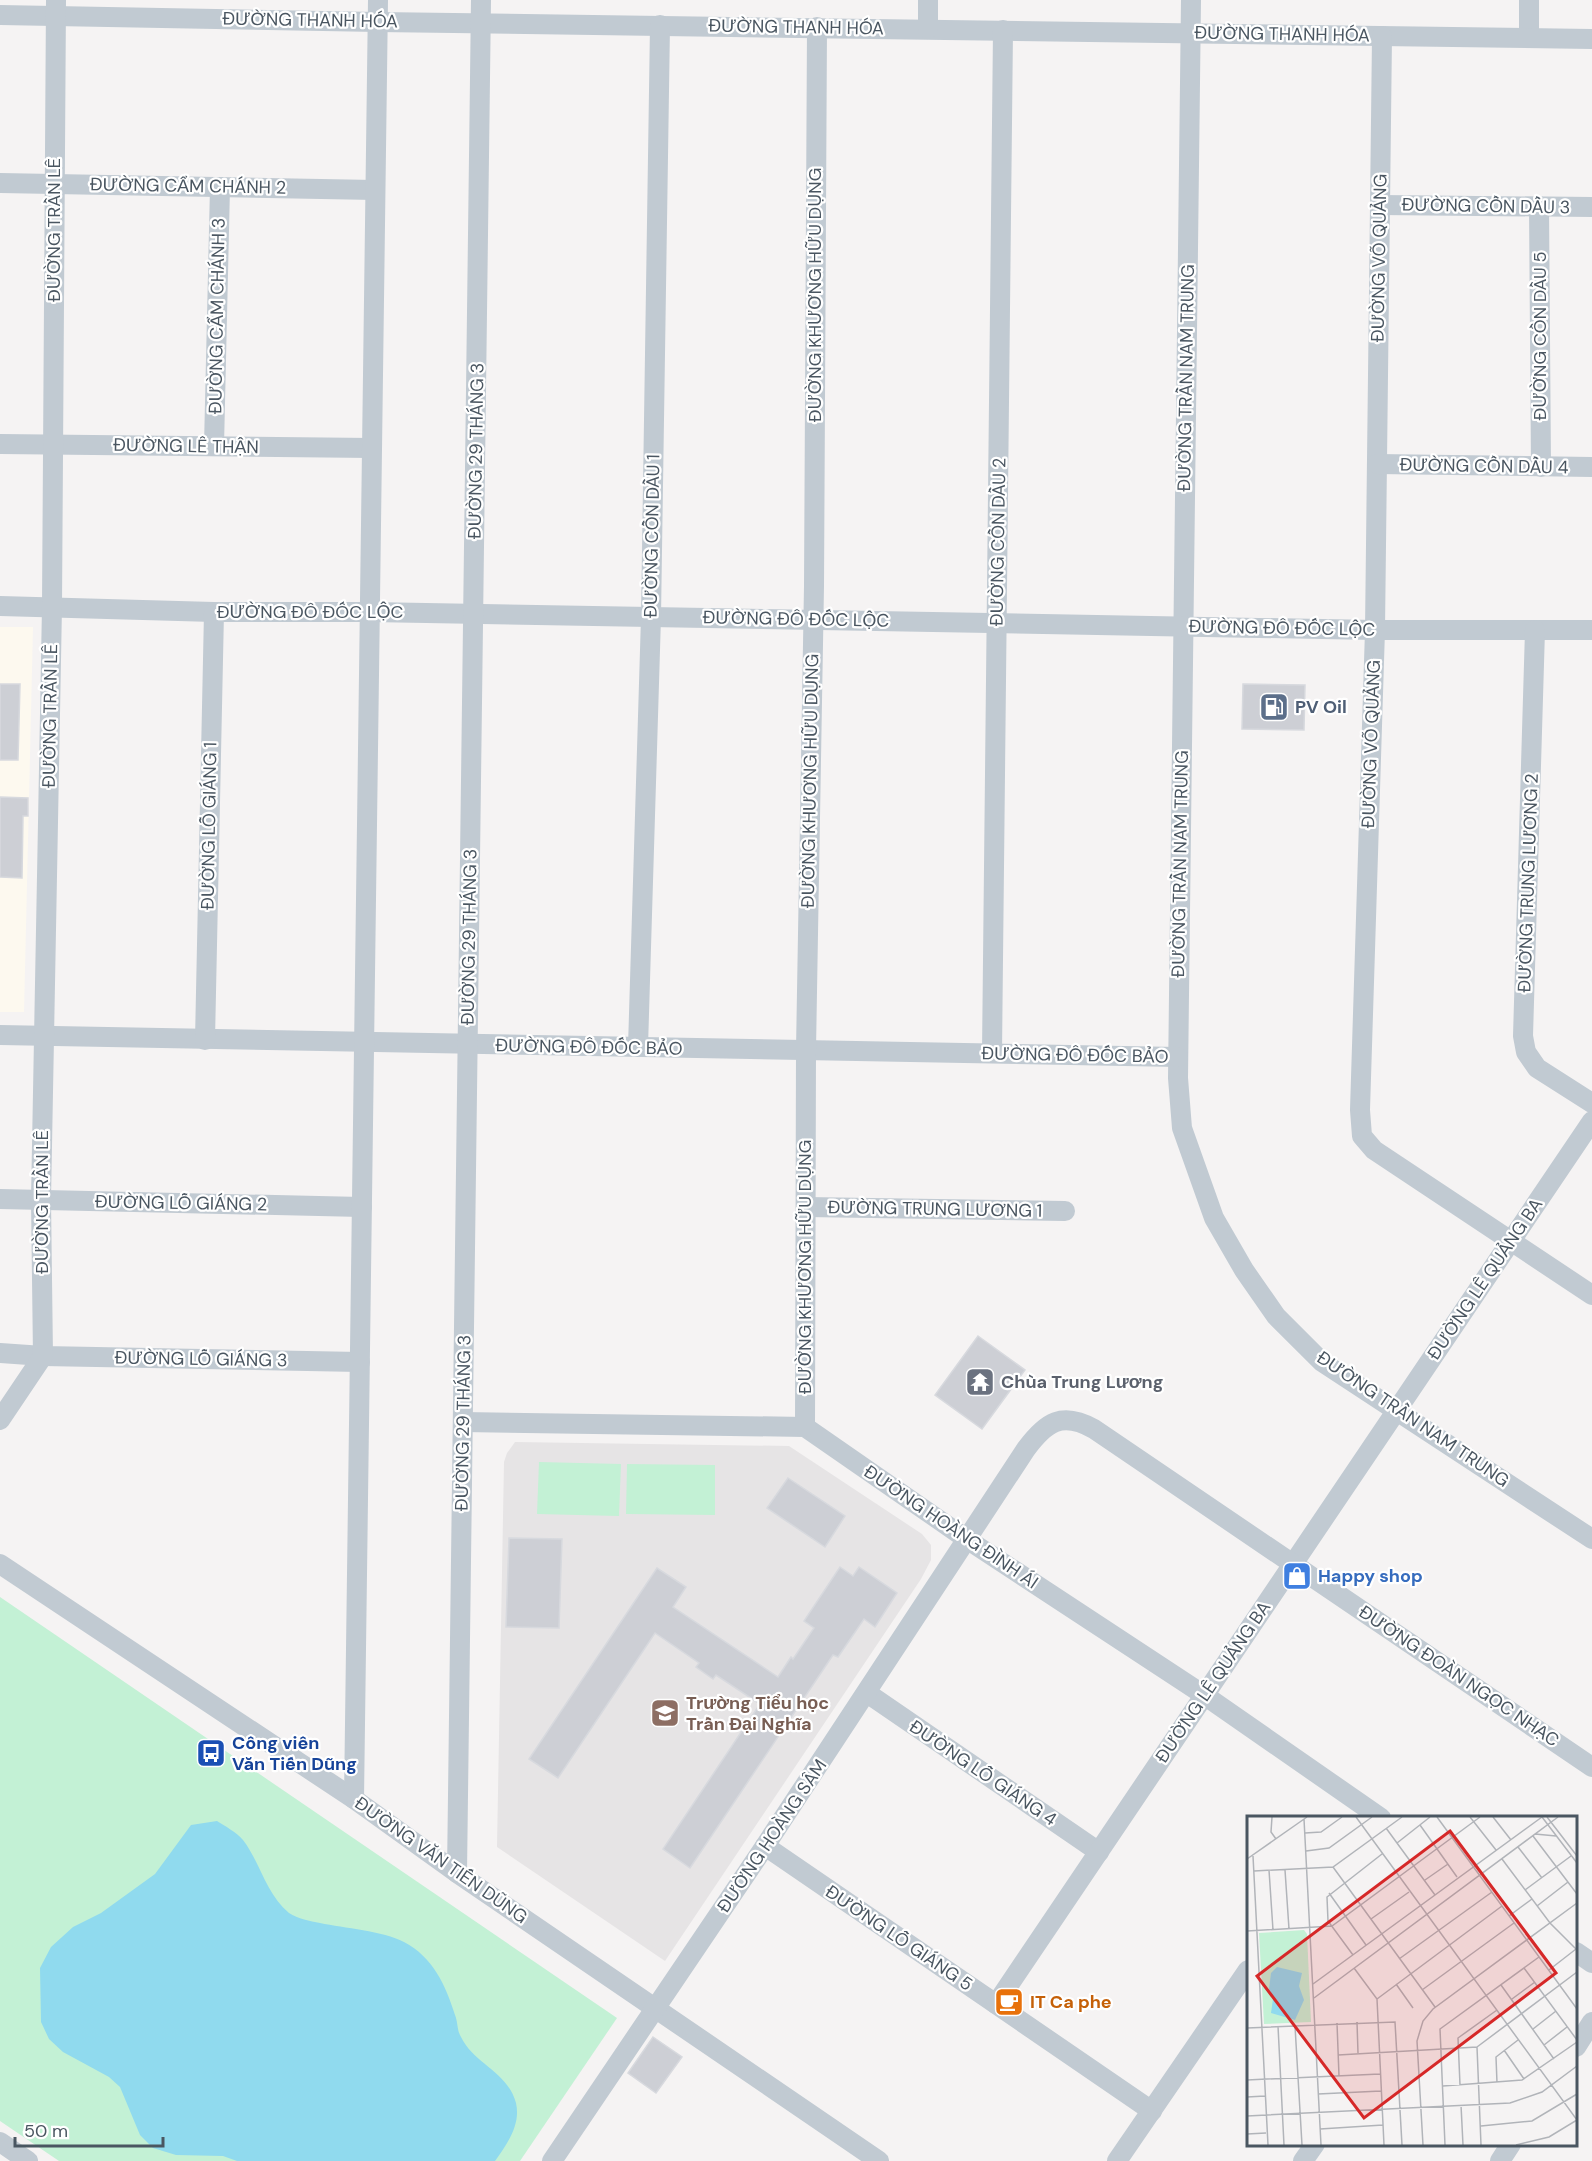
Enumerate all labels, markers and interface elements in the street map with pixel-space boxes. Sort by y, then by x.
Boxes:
street label: ĐƯỜNG THANH HÓA [222,6,398,34]
street label: ĐƯỜNG THANH HÓA [708,13,884,41]
street label: ĐƯỜNG THANH HÓA [1194,20,1370,48]
street label: ĐƯỜNG TRẦN LÊ [42,158,66,302]
street label: ĐƯỜNG KHƯƠNG HỮU DỤNG [803,168,827,422]
street label: ĐƯỜNG CẨM CHÁNH 2 [90,172,286,200]
street label: ĐƯỜNG VÕ QUẢNG [1366,174,1392,342]
street label: ĐƯỜNG CỒN DẦU 3 [1401,193,1571,219]
street label: ĐƯỜNG CẨM CHÁNH 3 [203,218,231,414]
street label: ĐƯỜNG CỒN DẦU 5 [1528,252,1552,420]
street label: ĐƯỜNG TRẦN NAM TRUNG [1172,264,1200,492]
street label: ĐƯỜNG 29 THÁNG 3 [462,363,490,539]
street label: ĐƯỜNG LÊ THẬN [113,433,259,459]
street label: ĐƯỜNG CỒN DẦU 4 [1399,453,1569,479]
street label: ĐƯỜNG CỒN DẦU 1 [639,454,665,618]
street label: ĐƯỜNG CỒN DẦU 2 [985,458,1011,626]
street label: ĐƯỜNG ĐÔ ĐỐC LỘC [217,600,403,624]
street label: ĐƯỜNG ĐÔ ĐỐC LỘC [702,605,890,633]
street label: ĐƯỜNG ĐÔ ĐỐC LỘC [1188,614,1376,642]
street label: ĐƯỜNG TRẦN LÊ [37,644,63,788]
street label: ĐƯỜNG KHƯƠNG HỮU DỤNG [796,654,824,908]
street label: ĐƯỜNG VÕ QUẢNG [1356,659,1386,829]
fuel station icon: PV Oil [1258,691,1290,723]
place label: PV Oil [1295,695,1347,719]
street label: ĐƯỜNG LỖ GIÁNG 1 [196,742,222,910]
street label: ĐƯỜNG TRẦN NAM TRUNG [1166,750,1194,978]
street label: ĐƯỜNG TRUNG LƯƠNG 2 [1512,773,1544,993]
street label: ĐƯỜNG 29 THÁNG 3 [455,849,483,1025]
street label: ĐƯỜNG ĐÔ ĐỐC BẢO [495,1033,683,1061]
street label: ĐƯỜNG ĐÔ ĐỐC BẢO [981,1041,1169,1069]
street label: ĐƯỜNG TRẦN LÊ [30,1130,54,1274]
street label: ĐƯỜNG KHƯƠNG HỮU DỤNG [793,1140,817,1394]
street label: ĐƯỜNG LỖ GIÁNG 2 [95,1189,267,1217]
street label: ĐƯỜNG LÊ QUẢNG BA [1422,1193,1548,1365]
street label: ĐƯỜNG TRUNG LƯƠNG 1 [827,1195,1043,1223]
street label: ĐƯỜNG 29 THÁNG 3 [449,1335,477,1511]
street label: ĐƯỜNG LỖ GIÁNG 3 [114,1345,288,1373]
street label: ĐƯỜNG TRẦN NAM TRUNG [1312,1345,1514,1493]
temple icon: Chùa Trung Lương [964,1366,996,1398]
place label: Chùa Trung Lương [1001,1370,1163,1394]
street label: ĐƯỜNG HOÀNG ĐÌNH ÁI [859,1460,1043,1594]
shop icon: Happy shop [1281,1560,1313,1592]
place label: Happy shop [1318,1564,1423,1588]
street label: ĐƯỜNG LÊ QUẢNG BA [1150,1596,1276,1768]
street label: ĐƯỜNG ĐOÀN NGỌC NHẠC [1354,1600,1564,1752]
place label: Trường Tiểu học Trần Đại Nghĩa [686,1691,829,1736]
school or university icon: Trường Tiểu học Trần Đại Nghĩa [649,1697,681,1729]
street label: ĐƯỜNG LỖ GIÁNG 4 [905,1715,1062,1831]
place label: Công viên Văn Tiến Dũng [232,1731,357,1776]
bus stop icon: Công viên Văn Tiến Dũng [195,1737,227,1769]
street label: ĐƯỜNG HOÀNG SÂM [712,1755,832,1917]
street label: ĐƯỜNG VĂN TIẾN DŨNG [350,1791,532,1929]
inset map [1247,1816,1577,2146]
street label: ĐƯỜNG LỖ GIÁNG 5 [821,1880,977,1996]
cafe icon: IT Ca phe [993,1986,1025,2018]
place label: IT Ca phe [1030,1990,1112,2014]
scale bar [15,2110,164,2148]
text: 50 m [24,2119,68,2143]

